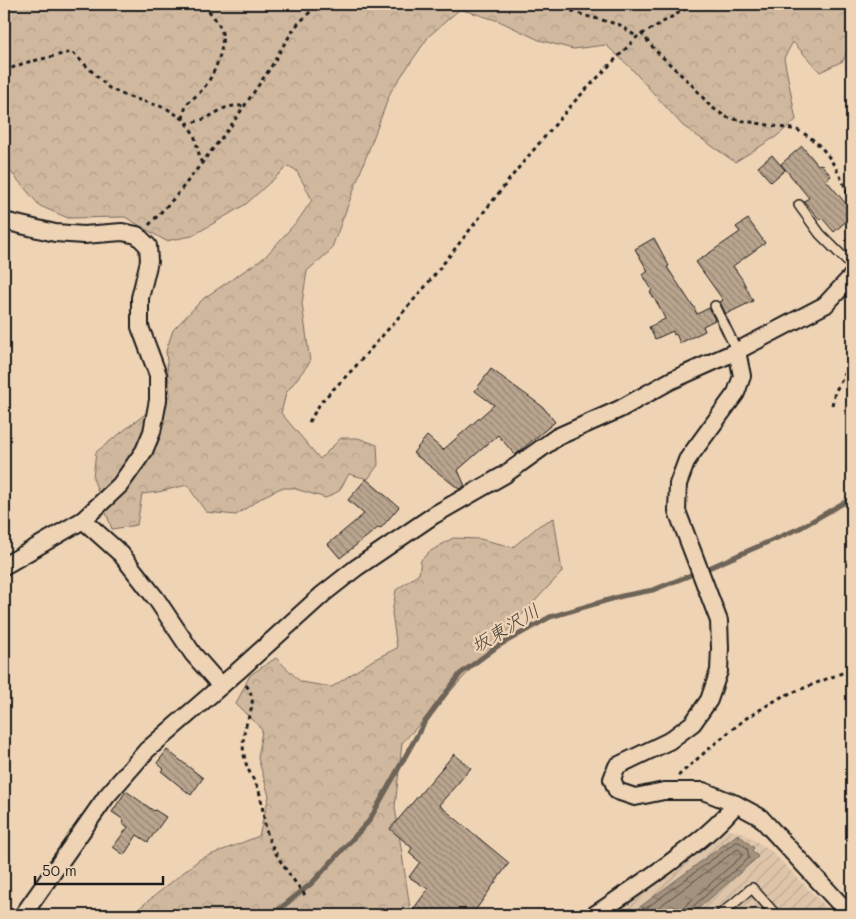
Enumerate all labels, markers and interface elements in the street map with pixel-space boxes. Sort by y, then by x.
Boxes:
water label: 坂東沢川 [466,597,544,658]
scale bar [35,854,162,886]
text: 50 m [42,860,77,880]

